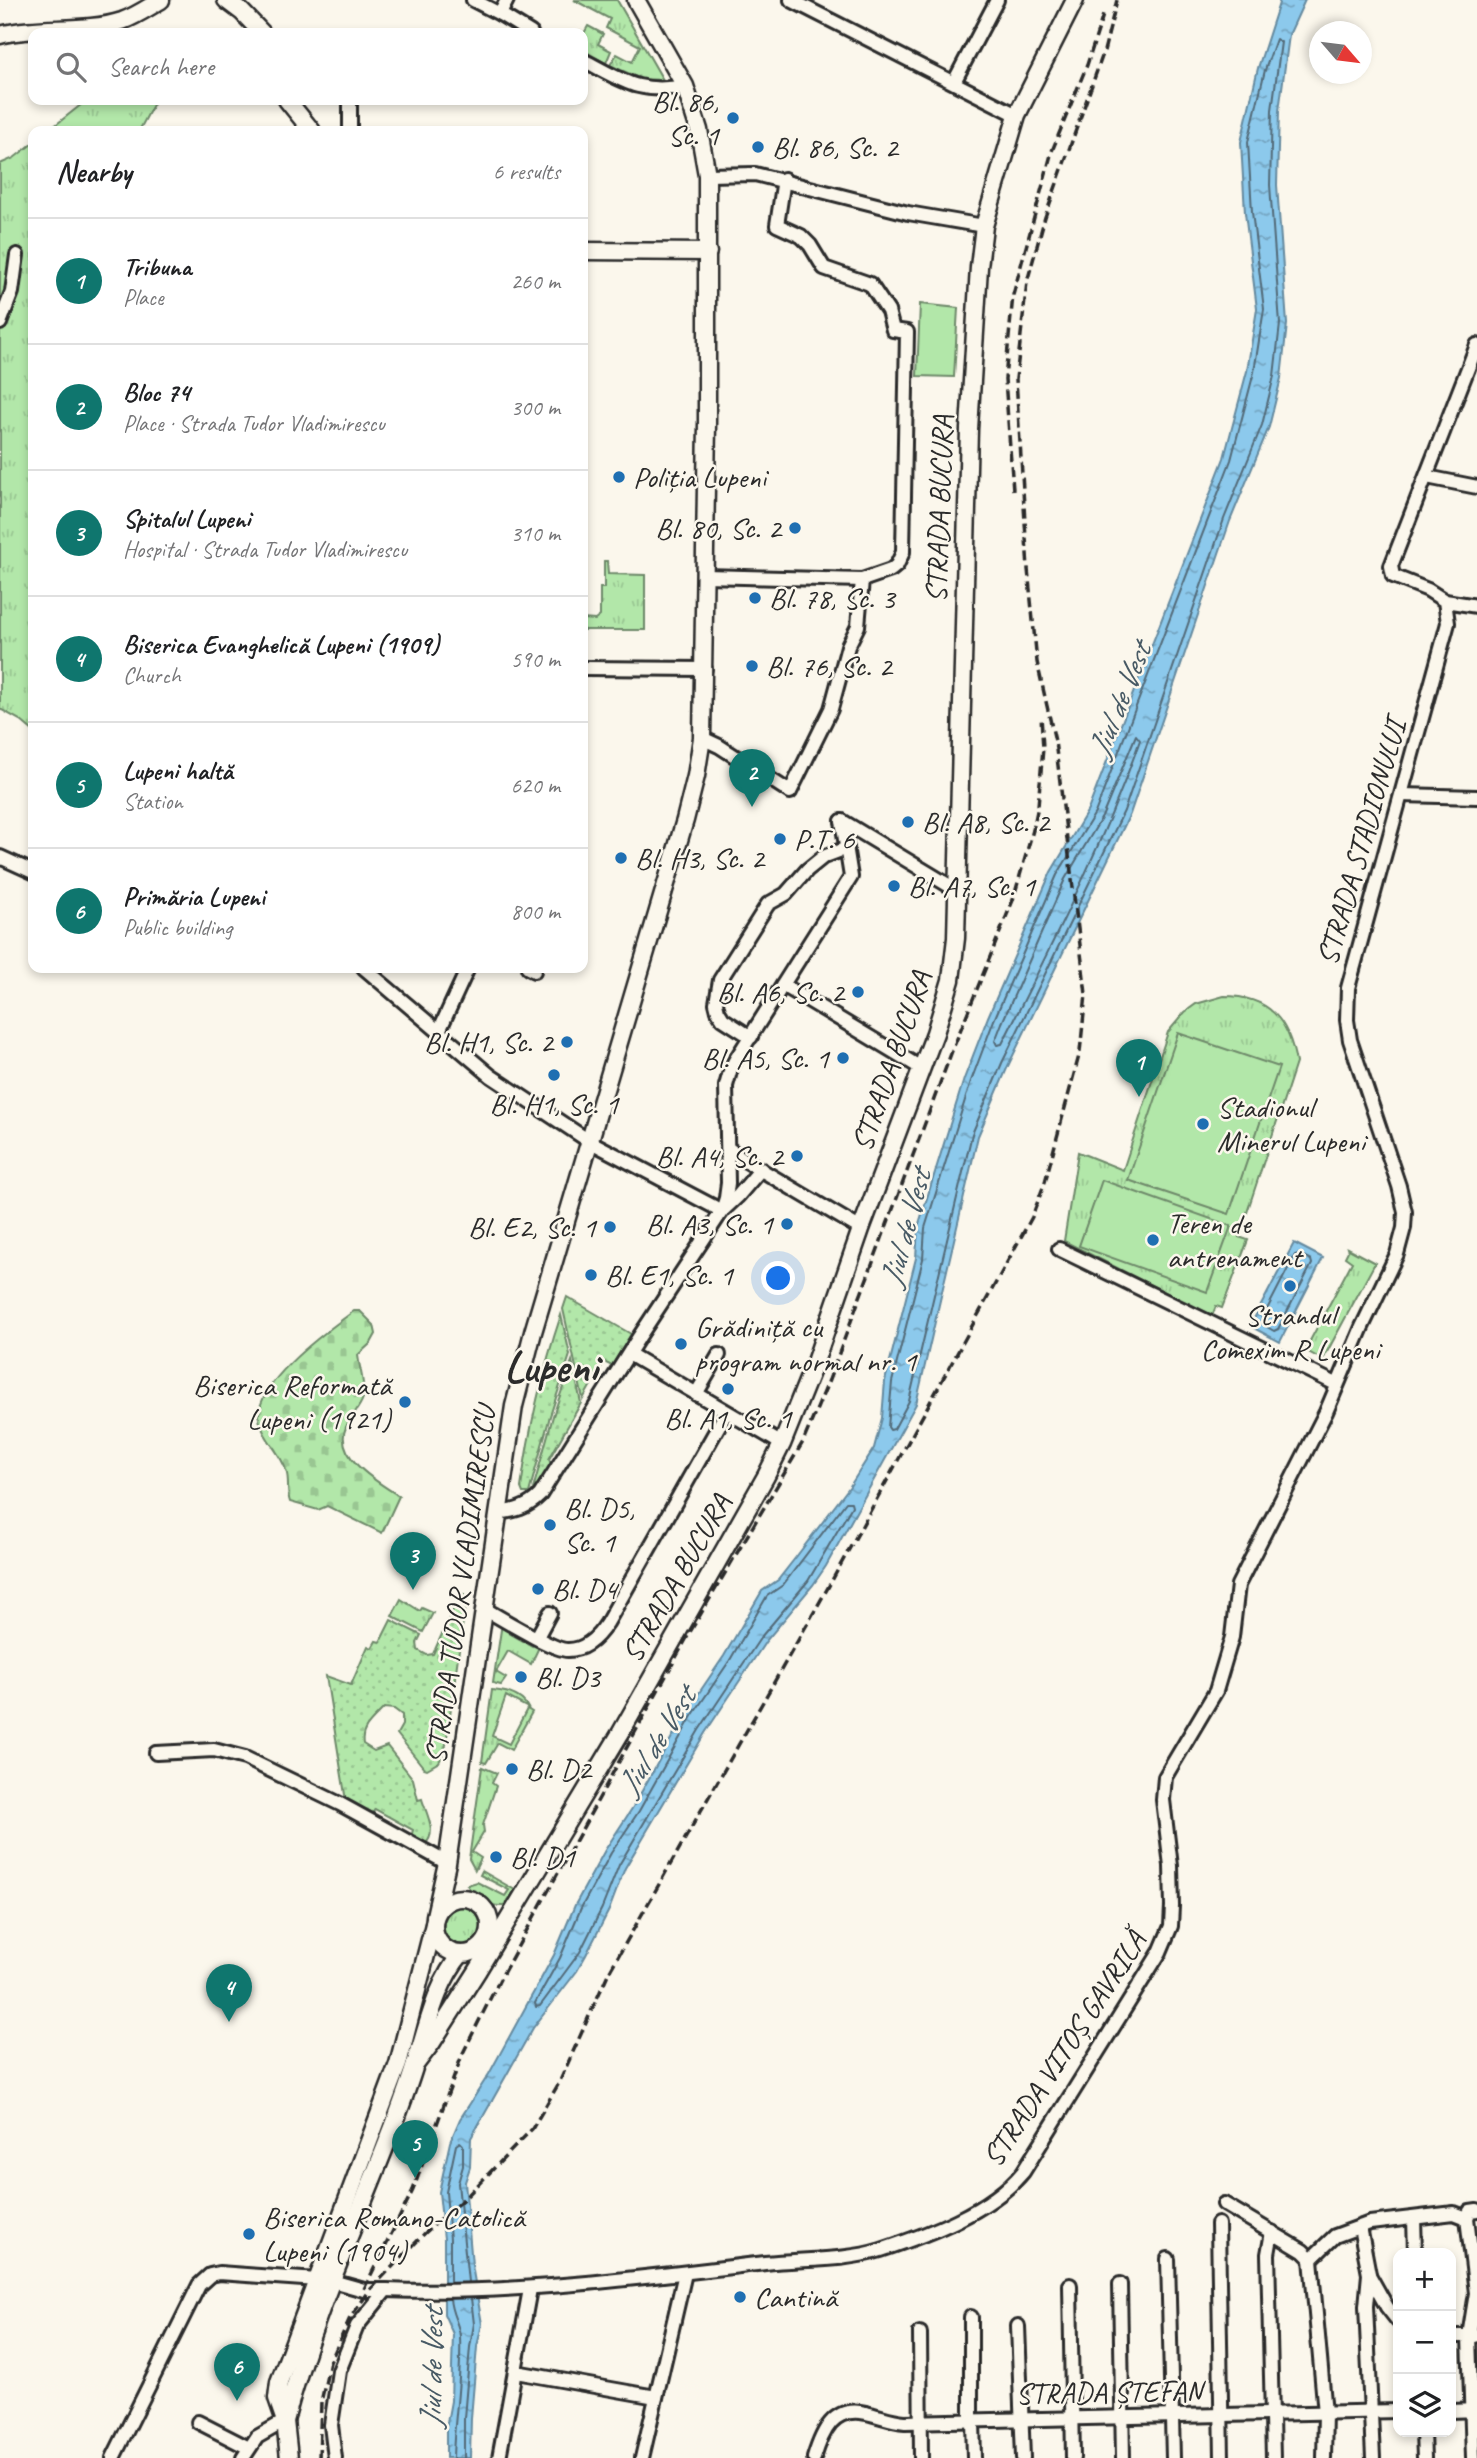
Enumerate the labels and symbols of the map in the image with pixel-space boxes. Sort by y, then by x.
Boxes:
north arrow [1309,21,1372,84]
place label: Bl. 86, Sc. 1 [652,82,720,154]
marker: Bl. 86, Sc. 1 [725,110,741,126]
place label: Bl. 86, Sc. 2 [772,128,900,166]
marker: Bl. 86, Sc. 2 [750,139,766,155]
street label: STRADA BUCURA [917,414,961,603]
place label: Poliția Lupeni [633,458,770,496]
marker: Poliția Lupeni [611,469,627,485]
place label: Bl. 80, Sc. 2 [655,509,783,547]
marker: Bl. 80, Sc. 2 [787,520,803,536]
place label: Bl. 78, Sc. 3 [769,579,897,617]
marker: Bl. 78, Sc. 3 [747,590,763,606]
water label: Jiul de Vest [1077,632,1163,766]
place label: Bl. 76, Sc. 2 [766,647,894,685]
marker: Bl. 76, Sc. 2 [744,658,760,674]
street label: STRADA STADIONULUI [1308,709,1416,969]
pin: 2 [729,749,775,807]
place label: Bl. A8, Sc. 2 [922,803,1052,841]
marker: Bl. A8, Sc. 2 [900,814,916,830]
place label: P.T. 6 [794,820,856,858]
marker: P.T. 6 [772,831,788,847]
place label: Bl. H3, Sc. 2 [635,839,767,877]
marker: Bl. H3, Sc. 2 [613,850,629,866]
place label: Bl. A7, Sc. 1 [908,867,1037,905]
marker: Bl. A7, Sc. 1 [886,878,902,894]
street label: STRADA BUCURA [842,965,940,1156]
place label: Bl. A6, Sc. 2 [717,973,846,1011]
marker: Bl. A6, Sc. 2 [850,984,866,1000]
place label: Bl. H1, Sc. 2 [424,1023,555,1061]
marker: Bl. H1, Sc. 2 [559,1034,575,1050]
place label: Bl. A5, Sc. 1 [702,1039,830,1077]
pin: 1 [1116,1039,1162,1097]
marker: Bl. A5, Sc. 1 [835,1050,851,1066]
marker: Bl. H1, Sc. 1 [546,1067,562,1083]
place label: Bl. H1, Sc. 1 [489,1085,620,1123]
place label: Stadionul Minerul Lupeni [1217,1088,1368,1160]
marker: Stadionul Minerul Lupeni [1195,1116,1211,1132]
place label: Bl. A4, Sc. 2 [656,1137,785,1175]
marker: Bl. A4, Sc. 2 [789,1148,805,1164]
water label: Jiul de Vest [870,1159,942,1294]
place label: Teren de antrenament [1167,1204,1304,1276]
place label: Bl. A3, Sc. 1 [646,1205,774,1243]
place label: Bl. E2, Sc. 1 [468,1208,597,1246]
marker: Bl. A3, Sc. 1 [779,1216,795,1232]
marker: Bl. E2, Sc. 1 [602,1219,618,1235]
marker: Teren de antrenament [1145,1232,1161,1248]
place label: Bl. E1, Sc. 1 [605,1256,735,1294]
your location [761,1261,795,1295]
marker: Bl. E1, Sc. 1 [583,1267,599,1283]
marker: Strandul Comexim R Lupeni [1282,1278,1298,1294]
place label: Strandul Comexim R Lupeni [1201,1296,1383,1368]
place label: Grădiniță cu program normal nr. 1 [695,1308,918,1380]
marker: Grădiniță cu program normal nr. 1 [673,1336,689,1352]
district label: Lupeni [504,1339,603,1394]
place label: Biserica Reformată Lupeni (1921) [193,1366,394,1438]
marker: Bl. A1, Sc. 1 [720,1381,736,1397]
marker: Biserica Reformată Lupeni (1921) [397,1394,413,1410]
street label: STRADA TUDOR VLADIMIRESCU [416,1399,505,1766]
place label: Bl. A1, Sc. 1 [664,1399,793,1437]
street label: STRADA BUCURA [613,1486,740,1669]
place label: Bl. D5, Sc. 1 [564,1489,635,1561]
marker: Bl. D5, Sc. 1 [542,1517,558,1533]
pin: 3 [390,1532,436,1590]
place label: Bl. D4 [552,1570,620,1608]
marker: Bl. D4 [530,1581,546,1597]
place label: Bl. D3 [535,1658,603,1696]
marker: Bl. D3 [513,1669,529,1685]
water label: Jiul de Vest [606,1675,709,1805]
place label: Bl. D2 [526,1750,594,1788]
marker: Bl. D2 [504,1761,520,1777]
place label: Bl. D1 [510,1838,577,1876]
marker: Bl. D1 [488,1849,504,1865]
street label: STRADA VITOȘ GAVRILĂ [974,1920,1157,2174]
pin: 4 [206,1964,252,2022]
pin: 5 [392,2120,438,2178]
place label: Biserica Romano-Catolică Lupeni (1904) [263,2198,527,2270]
marker: Biserica Romano-Catolică Lupeni (1904) [241,2226,257,2242]
place label: Cantină [754,2278,840,2316]
marker: Cantină [732,2289,748,2305]
water label: Jiul de Vest [410,2302,453,2431]
pin: 6 [214,2343,260,2401]
street label: STRADA ȘTEFAN [1015,2371,1207,2413]

